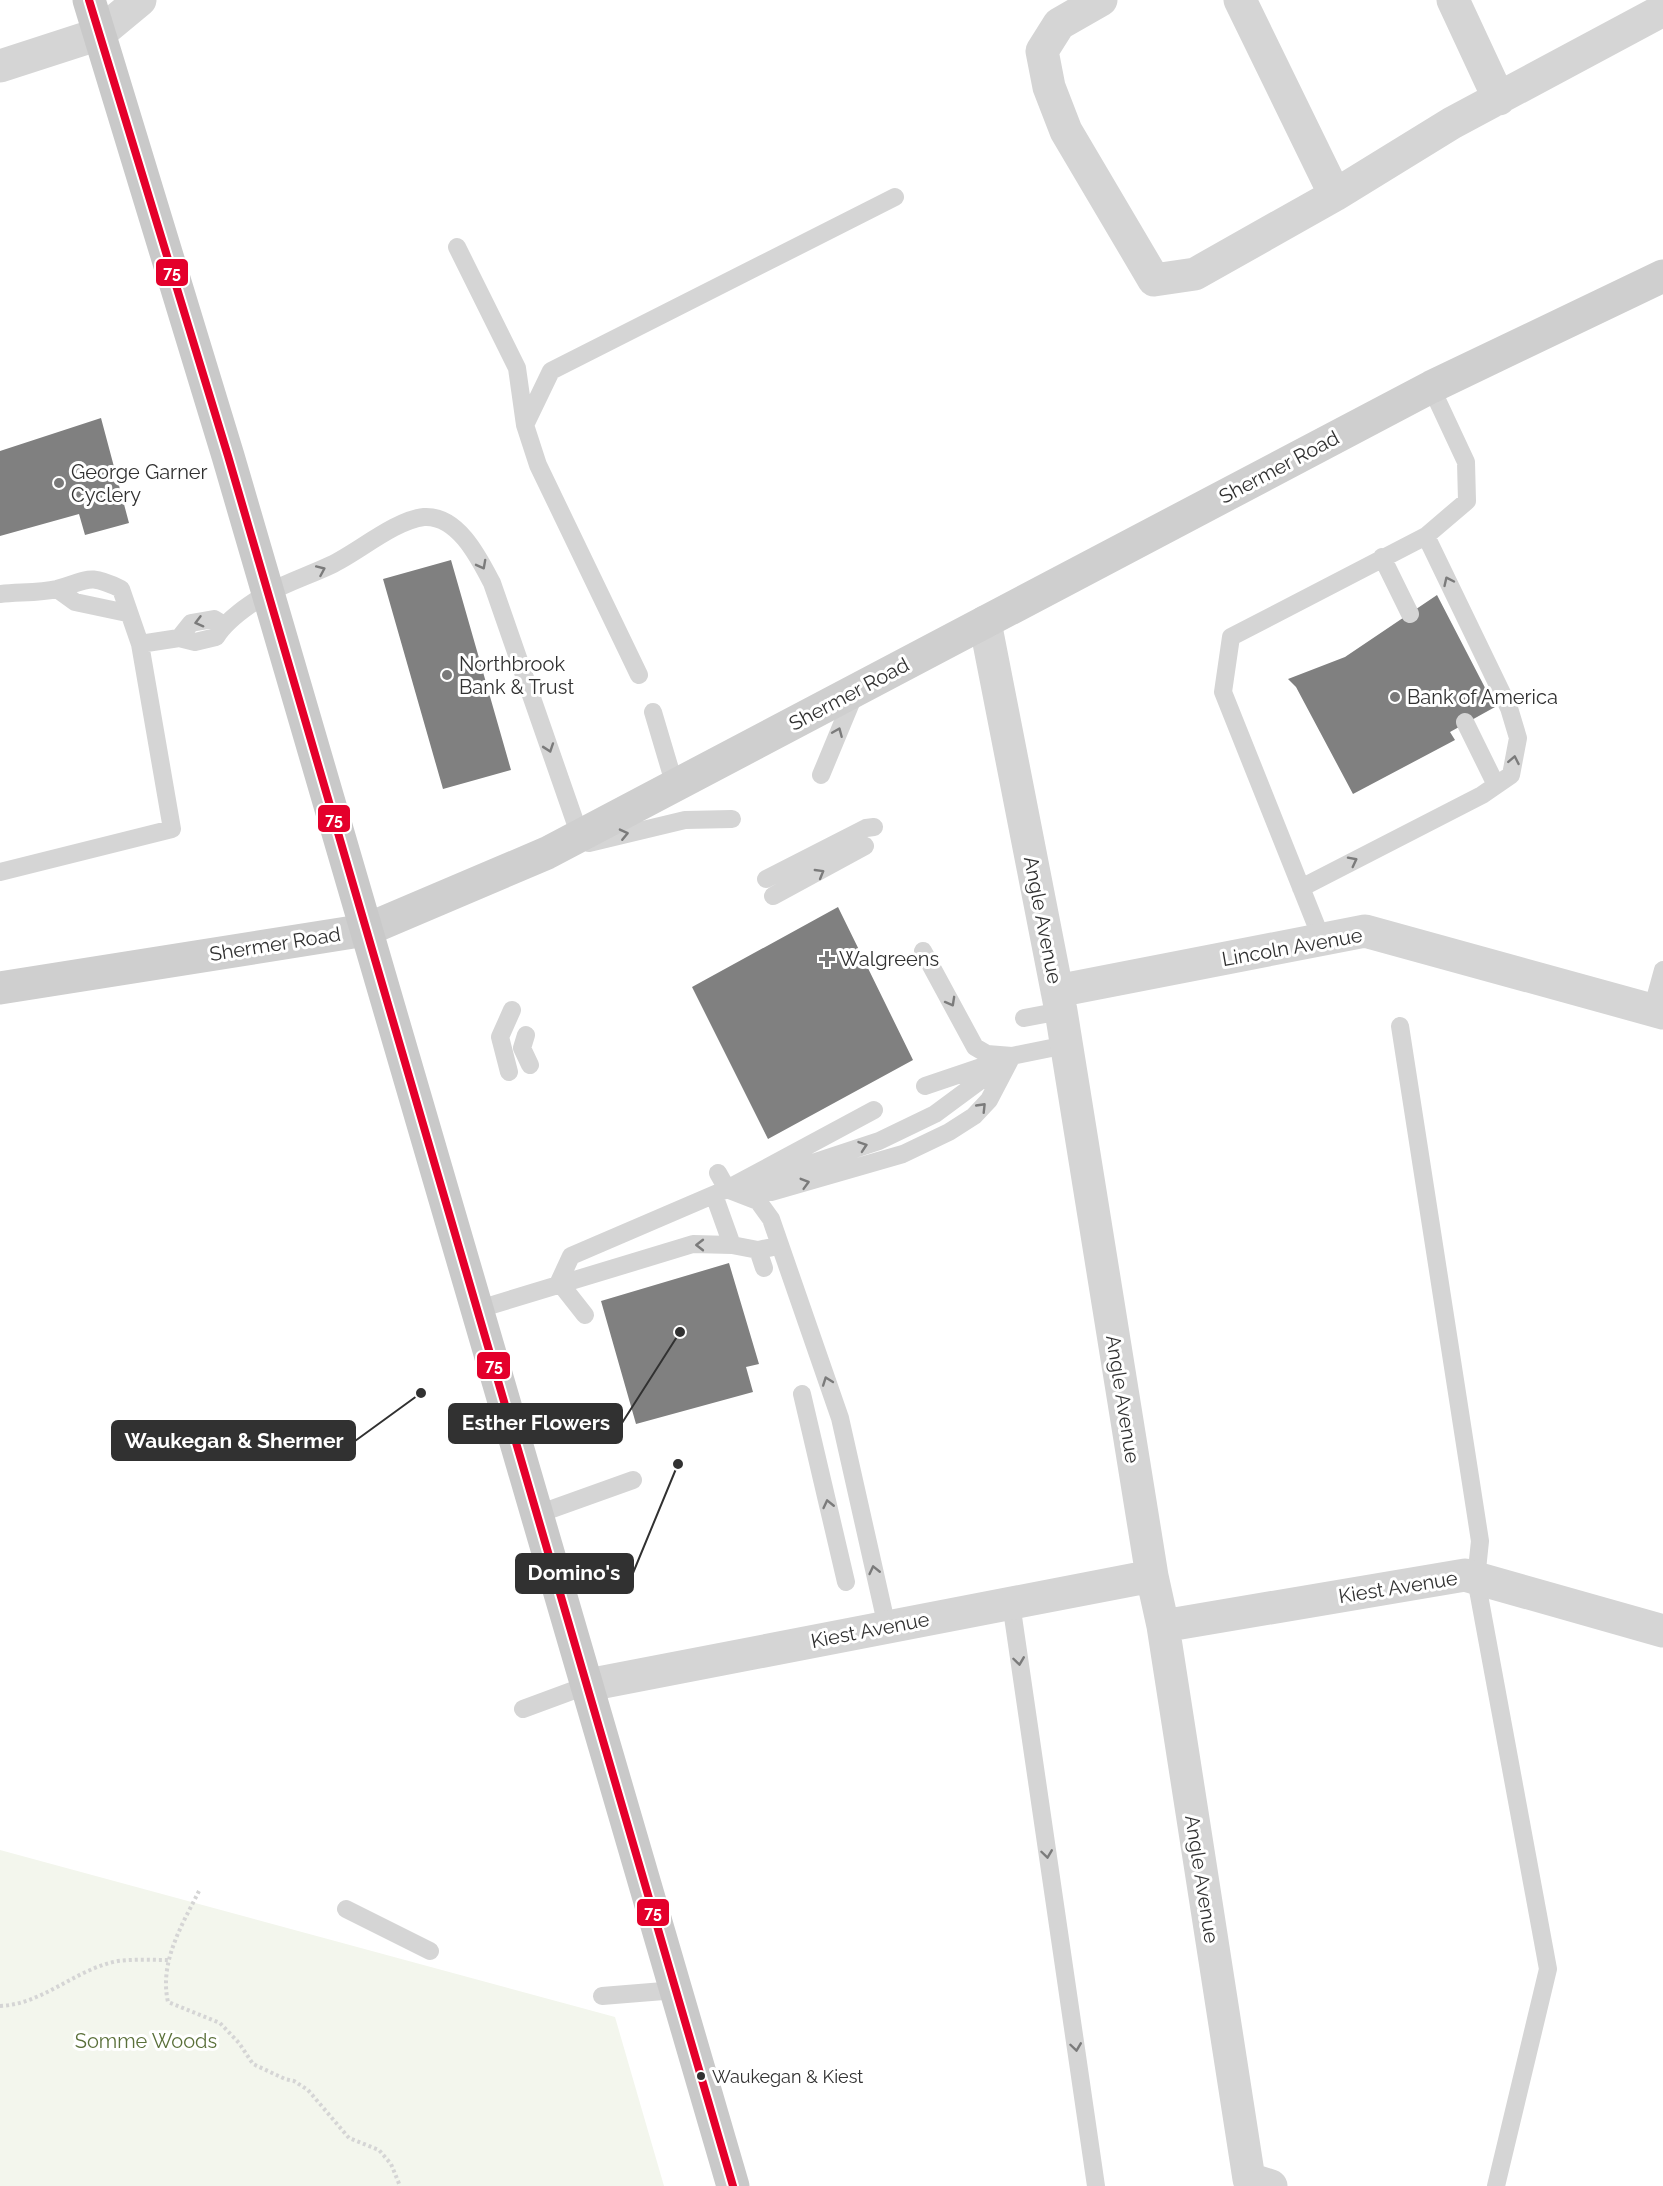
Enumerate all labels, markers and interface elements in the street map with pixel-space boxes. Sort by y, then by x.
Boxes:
line badge: 75 [155,258,189,287]
text: 75 [163,263,181,282]
street label: Shermer Road [1215,425,1343,509]
place label: George Garner Cyclery [71,460,208,507]
marker: George Garner Cyclery [52,476,66,490]
one-way arrow [475,559,486,569]
one-way arrow [315,565,326,577]
one-way arrow [1443,576,1455,587]
one-way arrow [194,615,204,628]
place label: Northbrook Bank & Trust [459,652,574,699]
street label: Shermer Road [785,652,913,736]
marker: Northbrook Bank & Trust [440,668,454,682]
place label: Bank of America [1407,685,1558,709]
marker: Bank of America [1388,690,1402,704]
one-way arrow [831,728,843,739]
one-way arrow [541,742,554,753]
one-way arrow [1507,755,1520,765]
line badge: 75 [317,804,351,833]
text: 75 [325,810,343,829]
one-way arrow [619,829,629,842]
street label: Angle Avenue [1019,854,1067,986]
one-way arrow [1347,857,1357,868]
one-way arrow [813,868,824,880]
street label: Shermer Road [208,922,342,966]
street label: Lincoln Avenue [1220,923,1364,971]
place label: Walgreens [839,947,939,971]
marker: Walgreens [820,952,834,966]
one-way arrow [944,996,955,1006]
one-way arrow [975,1104,986,1114]
one-way arrow [857,1141,868,1154]
one-way arrow [800,1177,810,1190]
one-way arrow [695,1239,704,1251]
street label: Angle Avenue [1101,1333,1145,1465]
line badge: 75 [476,1351,511,1380]
text: 75 [485,1356,503,1375]
one-way arrow [821,1376,834,1387]
callout: Esther Flowers [449,1404,622,1443]
text: Esther Flowers [462,1410,610,1435]
callout: Waukegan & Shermer [112,1421,355,1460]
text: Waukegan & Shermer [124,1428,344,1453]
one-way arrow [823,1500,836,1510]
callout: Domino's [516,1554,633,1593]
text: Domino's [528,1560,620,1585]
one-way arrow [869,1565,882,1575]
street label: Kiest Avenue [1337,1566,1459,1608]
street label: Kiest Avenue [809,1607,931,1653]
one-way arrow [1013,1657,1025,1666]
street label: Angle Avenue [1180,1813,1224,1945]
one-way arrow [1041,1850,1053,1859]
line badge: 75 [636,1898,670,1927]
text: 75 [644,1903,662,1922]
park label: Somme Woods [75,2029,217,2053]
one-way arrow [1069,2042,1081,2052]
place label: Waukegan & Kiest [712,2066,863,2087]
marker: Waukegan & Kiest [695,2070,707,2082]

